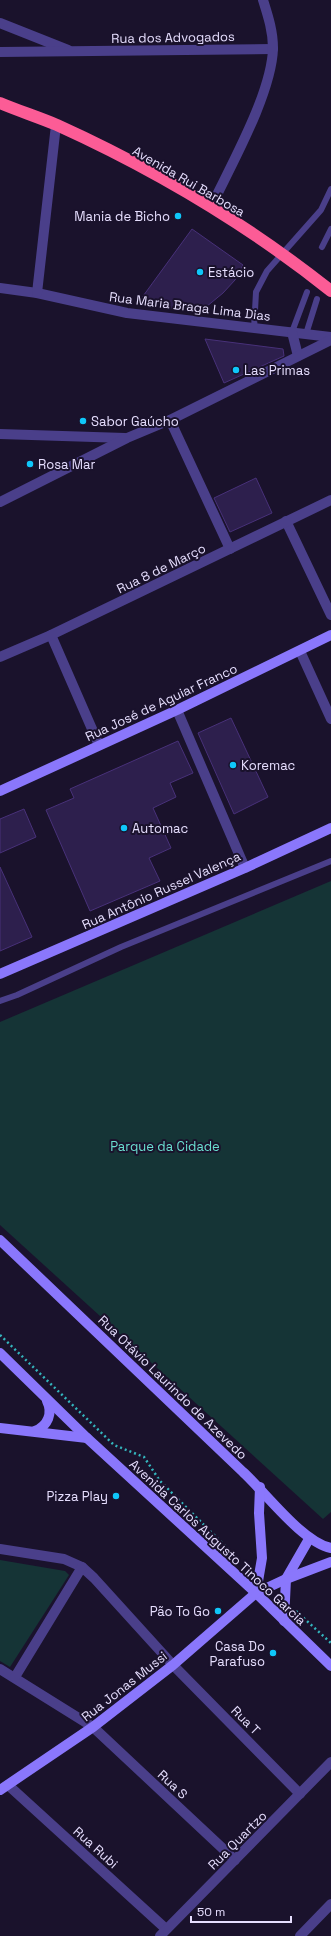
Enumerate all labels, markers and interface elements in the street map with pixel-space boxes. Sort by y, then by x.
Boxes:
street label: Rua dos Advogados [111,28,235,47]
street label: Avenida Rui Barbosa [129,142,248,221]
place label: Mania de Bicho [74,208,170,225]
marker: Mania de Bicho [173,211,183,221]
place label: Estácio [208,264,254,281]
marker: Estácio [195,267,205,277]
street label: Rua Maria Braga Lima Dias [108,288,272,325]
place label: Las Primas [244,362,310,379]
marker: Las Primas [231,365,241,375]
place label: Sabor Gaúcho [91,413,179,430]
marker: Sabor Gaúcho [78,416,88,426]
place label: Rosa Mar [38,456,96,473]
marker: Rosa Mar [25,459,35,469]
street label: Rua 8 de Março [114,540,209,597]
street label: Rua José de Aguiar Franco [82,660,240,745]
place label: Koremac [241,757,296,774]
marker: Koremac [228,760,238,770]
place label: Automac [132,820,188,837]
marker: Automac [119,823,129,833]
street label: Rua Antônio Russel Valença [79,847,244,933]
park label: Parque da Cidade [110,1138,220,1155]
street label: Rua Otávio Laurindo de Azevedo [95,1312,251,1463]
street label: Avenida Carlos Augusto Tinoco Garcia [126,1456,310,1629]
place label: Pizza Play [46,1488,108,1505]
marker: Pizza Play [111,1491,121,1501]
place label: Pão To Go [150,1603,210,1620]
marker: Pão To Go [213,1606,223,1616]
place label: Casa Do Parafuso [210,1638,265,1670]
street label: Rua Jonas Mussi [78,1648,171,1725]
marker: Casa Do Parafuso [268,1648,278,1658]
street label: Rua T [228,1702,264,1739]
street label: Rua S [154,1766,191,1803]
street label: Rua Quartzo [204,1807,270,1873]
street label: Rua Rubi [70,1823,122,1872]
scale bar [191,1898,291,1924]
text: 50 m [197,1904,225,1920]

